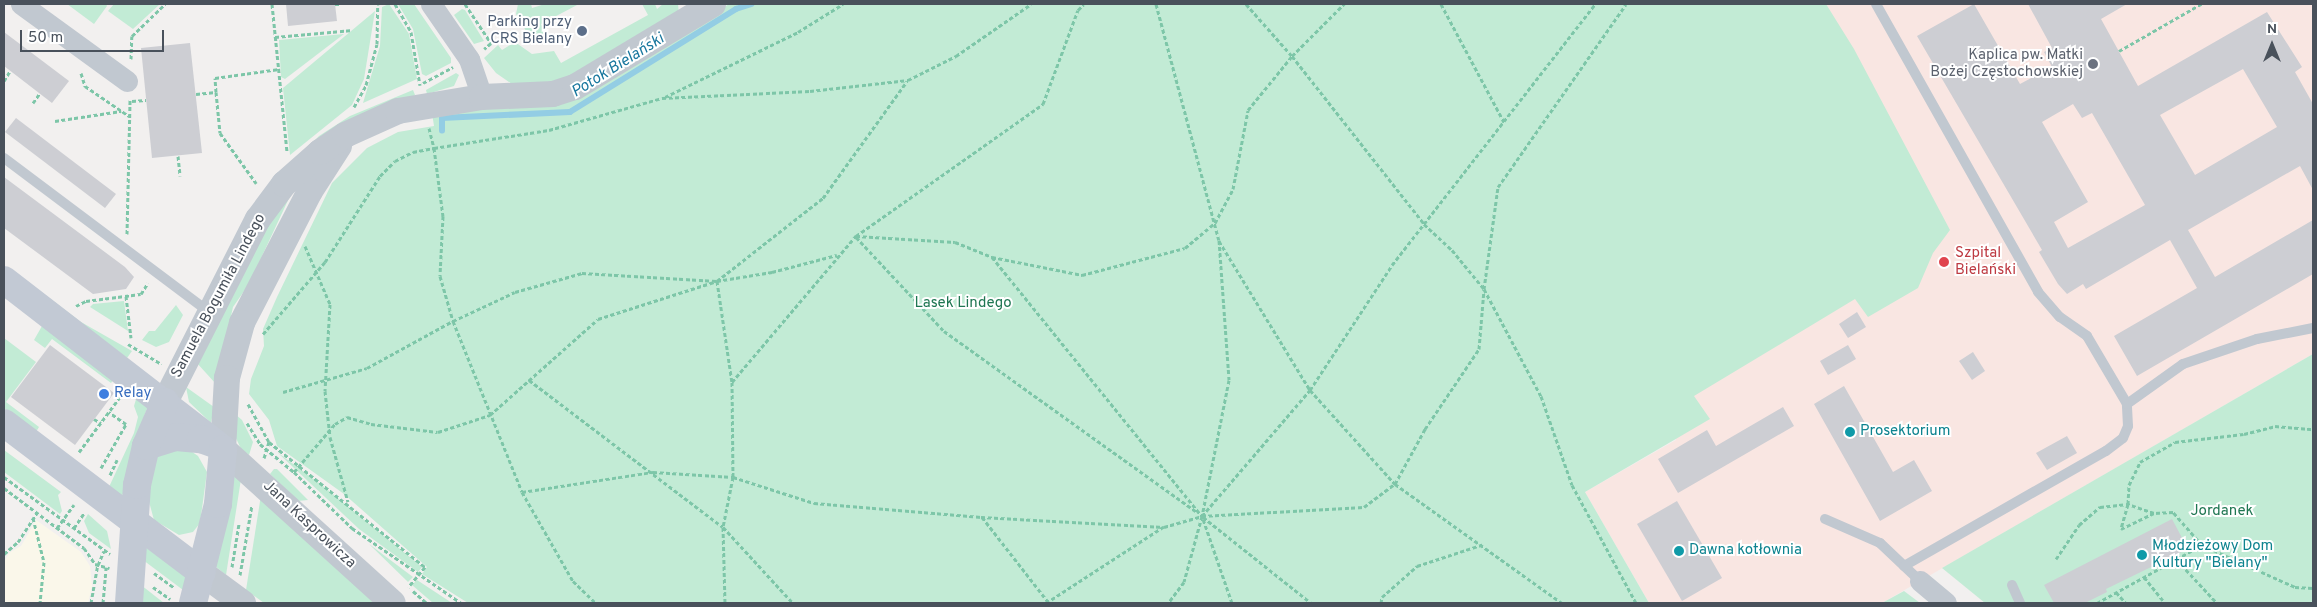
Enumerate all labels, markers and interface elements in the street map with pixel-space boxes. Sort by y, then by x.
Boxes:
place label: Parking przy CRS Bielany [487,13,572,48]
scale bar [22,20,166,52]
north arrow [2247,20,2297,70]
text: N [2267,21,2277,38]
marker: Parking przy CRS Bielany [576,25,588,37]
text: 50 m [28,29,63,48]
water label: Potok Bielański [568,30,668,102]
place label: Kaplica pw. Matki Bożej Częstochowskiej [1930,46,2083,81]
marker: Kaplica pw. Matki Bożej Częstochowskiej [2087,58,2099,70]
street label: Samuela Bogumiła Lindego [168,211,270,381]
place label: Szpital Bielański [1955,244,2016,279]
marker: Szpital Bielański [1937,255,1951,269]
park label: Lasek Lindego [914,295,1012,313]
place label: Relay [114,385,151,403]
marker: Relay [98,388,110,400]
place label: Prosektorium [1860,423,1951,441]
marker: Prosektorium [1844,426,1856,438]
street label: Jana Kasprowicza [259,477,359,573]
park label: Jordanek [2190,503,2254,521]
place label: Młodzieżowy Dom Kultury "Bielany" [2152,537,2273,572]
place label: Dawna kotłownia [1689,542,1802,560]
marker: Dawna kotłownia [1673,545,1685,557]
marker: Młodzieżowy Dom Kultury "Bielany" [2136,549,2148,561]

